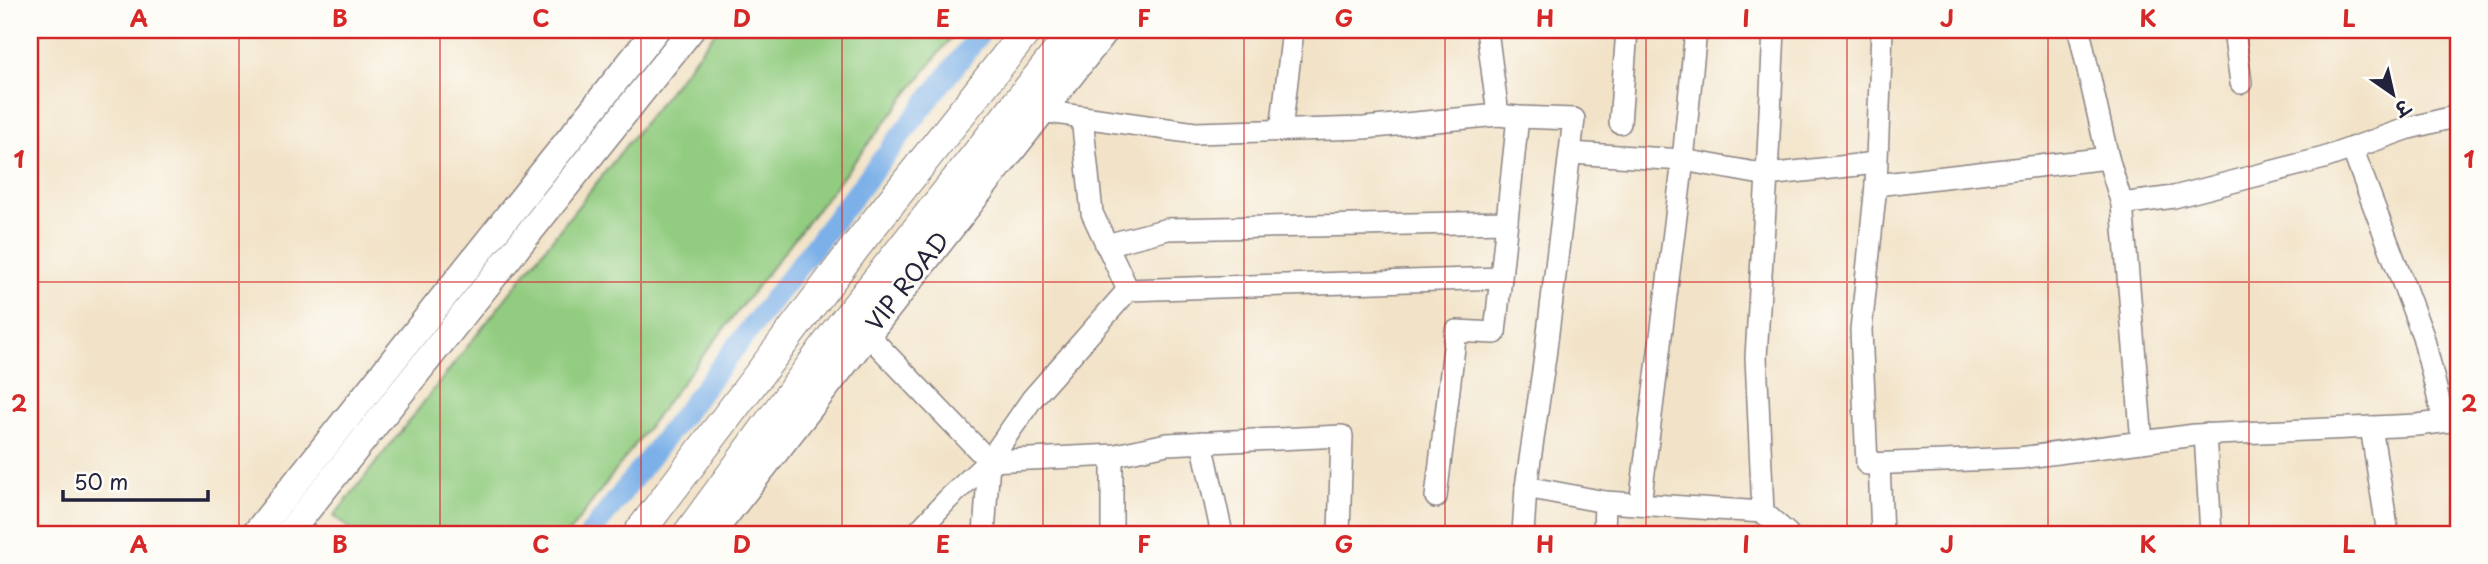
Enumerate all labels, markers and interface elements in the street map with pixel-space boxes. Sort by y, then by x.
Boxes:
text: A [130,0,148,35]
text: B [332,0,348,35]
text: C [532,0,550,35]
text: D [733,0,751,35]
text: E [936,0,950,35]
text: F [1137,0,1151,35]
text: G [1335,0,1353,35]
text: H [1536,0,1554,35]
text: I [1742,0,1750,35]
text: J [1940,0,1954,35]
text: K [2140,0,2157,35]
text: L [2342,0,2356,35]
north arrow [2358,60,2428,130]
text: उ [2388,93,2418,125]
text: 1 [14,141,25,176]
text: 1 [2464,141,2475,176]
street label: VIP ROAD [856,223,957,338]
text: 2 [11,385,27,420]
text: 2 [2461,385,2477,420]
scale bar [63,459,208,503]
text: 50 m [74,465,128,497]
text: A [130,526,148,561]
text: B [332,526,348,561]
text: C [532,526,550,561]
text: D [733,526,751,561]
text: E [936,526,950,561]
text: F [1137,526,1151,561]
text: G [1335,526,1353,561]
text: H [1536,526,1554,561]
text: I [1742,526,1750,561]
text: J [1940,526,1954,561]
text: K [2140,526,2157,561]
text: L [2342,526,2356,561]

